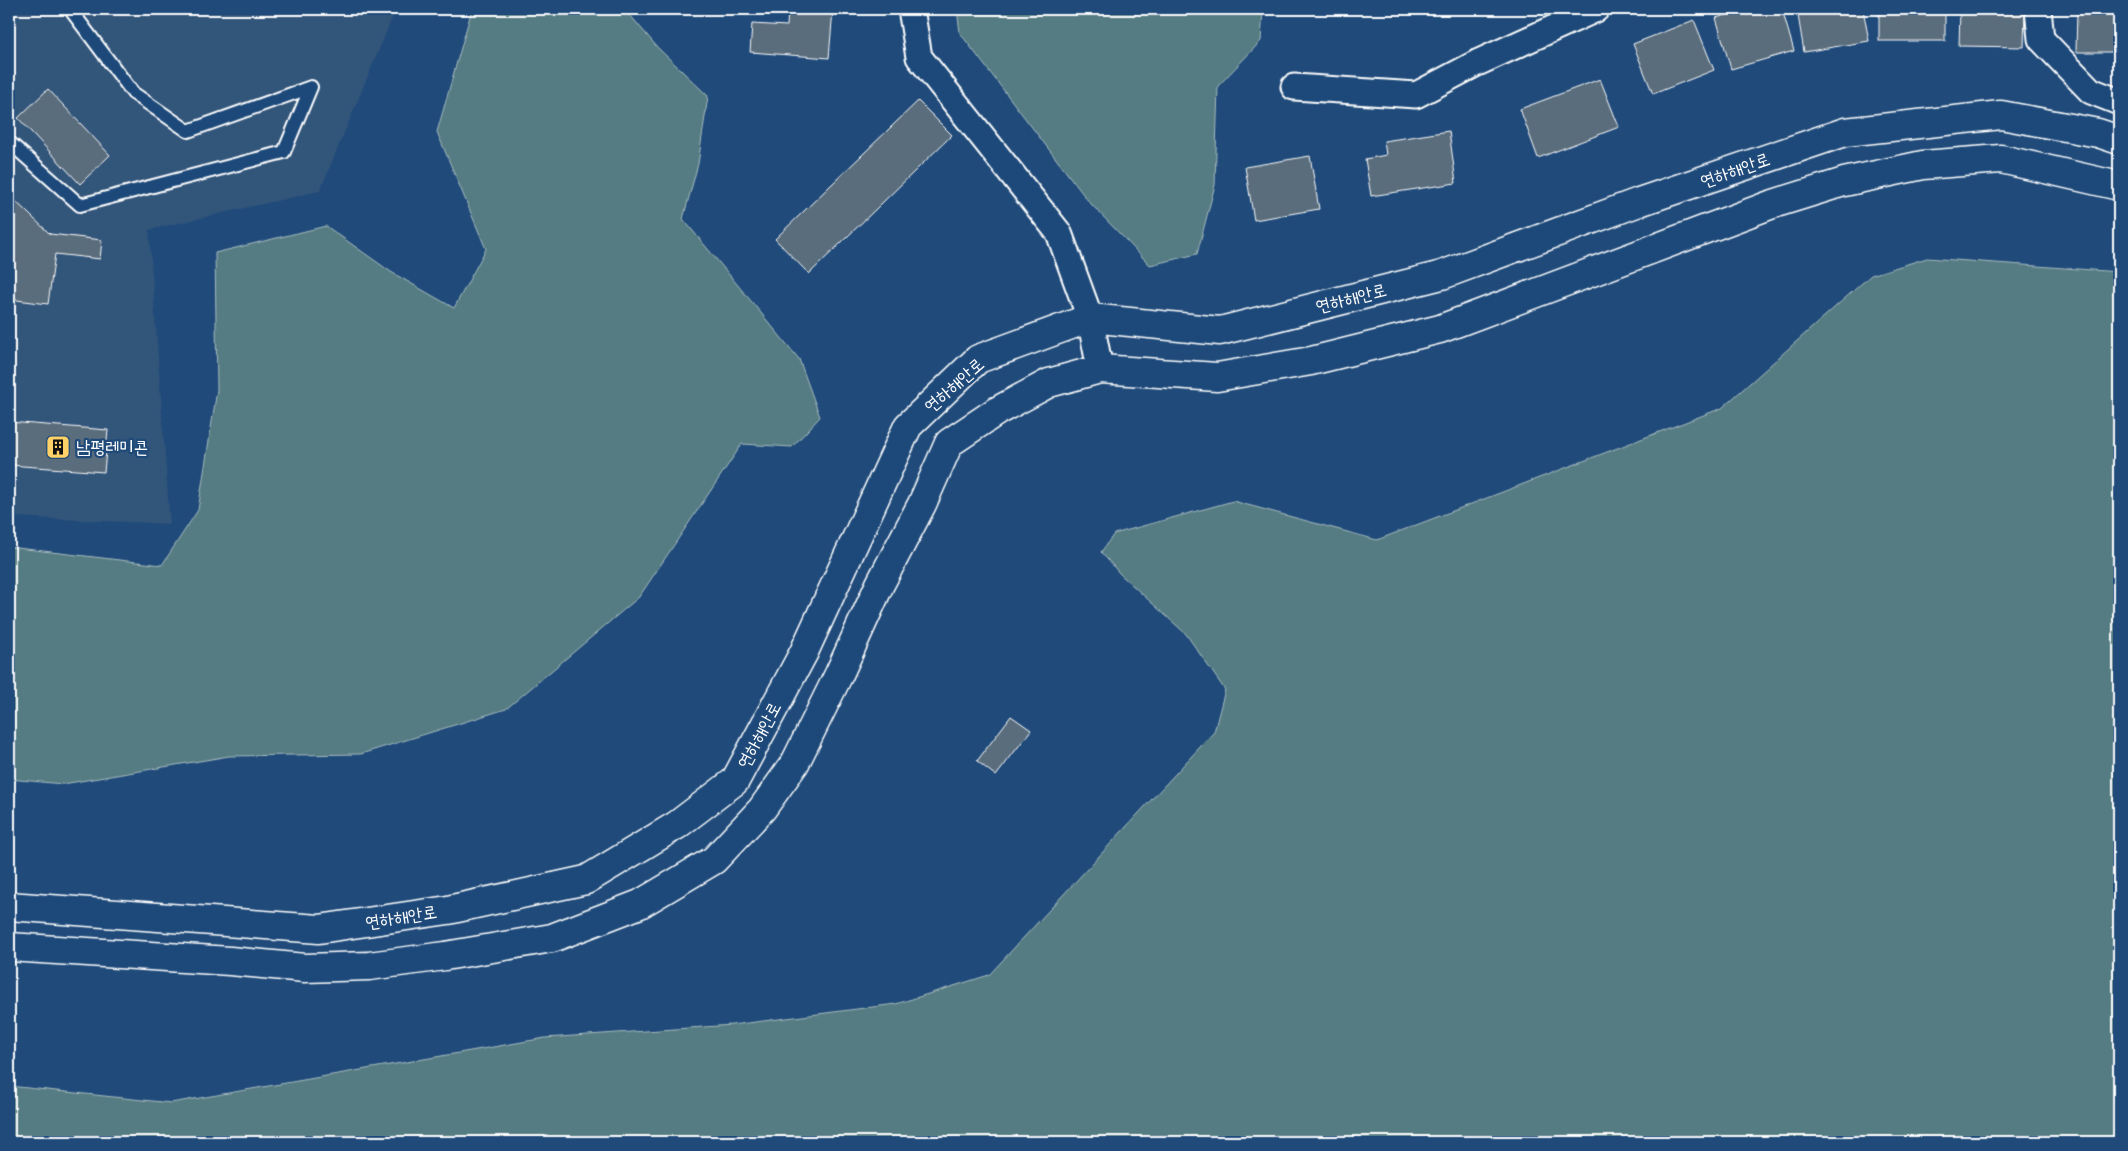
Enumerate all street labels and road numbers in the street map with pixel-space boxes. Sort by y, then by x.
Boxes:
street label: 연하해안로 [1697,148,1773,192]
street label: 연하해안로 [1313,279,1389,317]
street label: 연하해안로 [919,353,989,417]
street label: 연하해안로 [732,698,786,772]
street label: 연하해안로 [364,900,438,934]

